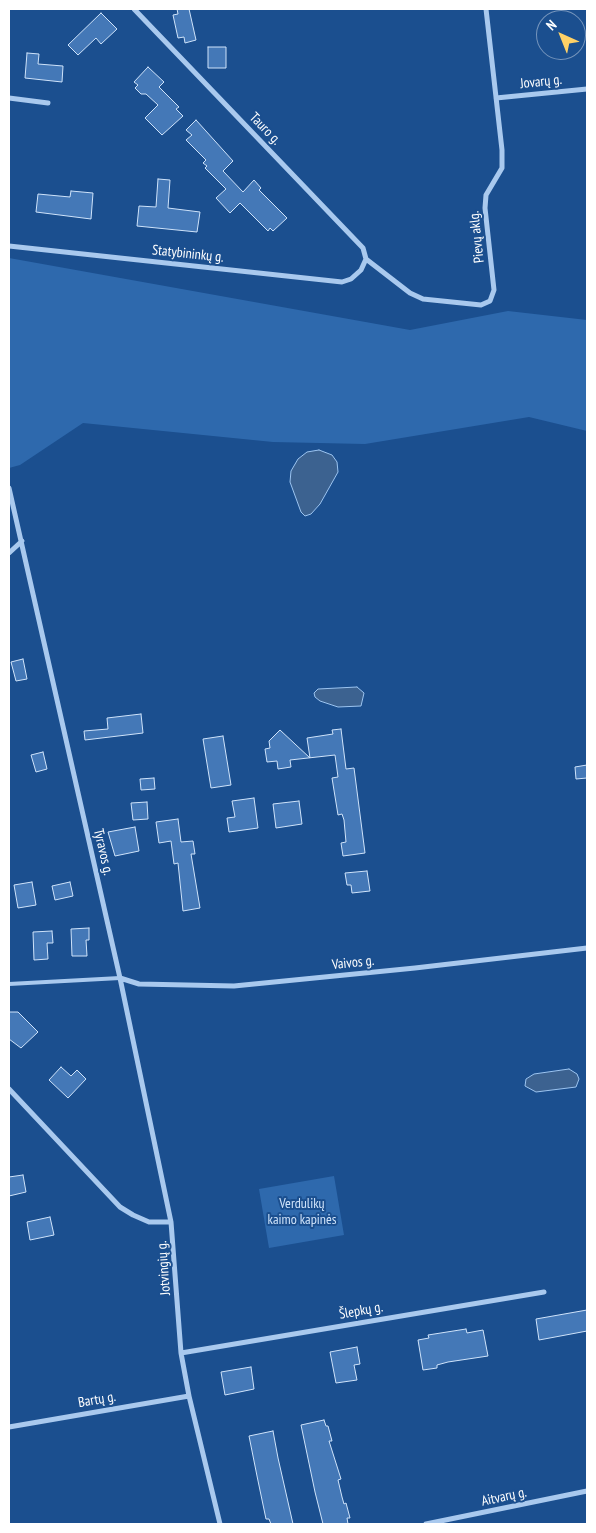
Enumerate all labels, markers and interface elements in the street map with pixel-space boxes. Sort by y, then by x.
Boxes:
north arrow [536,10,586,60]
text: N [542,16,560,34]
street label: Jovarų g. [519,71,563,93]
street label: Tauro g. [246,109,284,149]
street label: Pievų aklg. [466,210,488,264]
street label: Statybininkų g. [151,242,225,266]
street label: Tyravos g. [90,827,116,877]
street label: Vaivos g. [331,952,375,974]
park label: Verdulikų kaimo kapinės [267,1196,337,1228]
street label: Jotvingių g. [154,1240,174,1296]
street label: Šlepkų g. [338,1299,384,1323]
street label: Bartų g. [77,1388,117,1412]
street label: Aitvarų g. [480,1484,528,1510]

